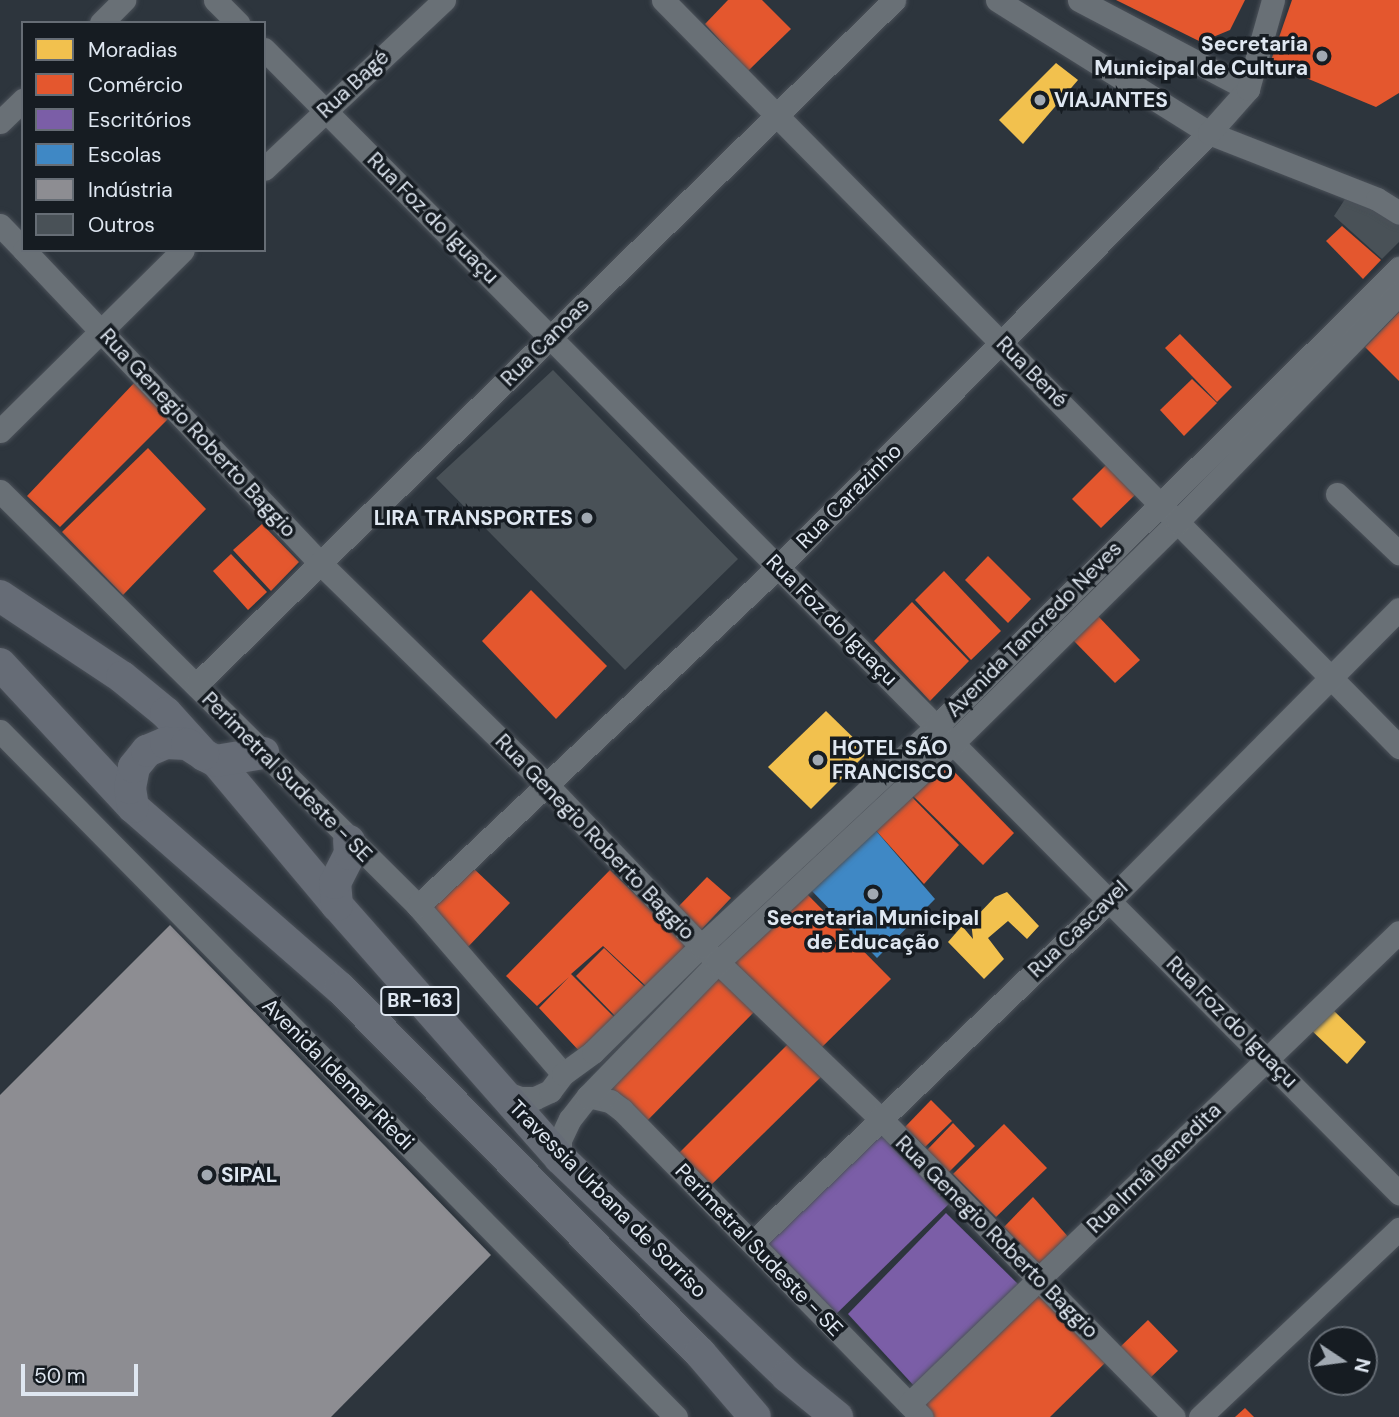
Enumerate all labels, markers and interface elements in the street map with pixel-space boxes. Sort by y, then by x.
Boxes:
legend [21,21,266,252]
place label: Secretaria Municipal de Cultura [1094,31,1308,81]
text: Moradias [88,36,177,64]
street label: Rua Bagé [312,44,394,124]
marker: Secretaria Municipal de Cultura [1314,48,1330,64]
text: Comércio [88,71,183,99]
place label: VIAJANTES [1054,87,1168,113]
marker: VIAJANTES [1032,92,1048,108]
text: Escritórios [88,106,191,134]
text: Escolas [88,141,162,169]
street label: Rua Foz do Iguaçu [362,147,504,289]
text: Indústria [88,176,173,204]
text: Outros [88,211,155,239]
street label: Rua Canoas [496,293,594,391]
street label: Rua Genegio Roberto Baggio [95,323,301,543]
street label: Rua Bené [991,331,1073,413]
street label: Rua Carazinho [791,438,907,554]
place label: LIRA TRANSPORTES [374,505,573,531]
marker: LIRA TRANSPORTES [579,510,595,526]
street label: Avenida Tancredo Neves [941,536,1127,722]
street label: Rua Foz do Iguaçu [761,549,903,691]
street label: Perimetral Sudeste - SE [197,687,377,867]
street label: Rua Genegio Roberto Baggio [490,729,700,945]
place label: HOTEL SÃO FRANCISCO [832,735,953,785]
marker: HOTEL SÃO FRANCISCO [810,752,826,768]
street label: Rua Cascavel [1023,875,1133,983]
marker: Secretaria Municipal de Educação [865,886,881,902]
place label: Secretaria Municipal de Educação [767,905,979,955]
street label: Rua Foz do Iguaçu [1161,951,1303,1093]
road number: BR-163 [380,986,460,1016]
street label: Avenida Idemar Riedi [257,993,419,1155]
street label: Travessia Urbana de Sorriso [504,1095,712,1303]
street label: Rua Irmã Benedita [1082,1098,1226,1238]
street label: Rua Genegio Roberto Baggio [890,1130,1104,1344]
street label: Perimetral Sudeste - SE [670,1158,848,1342]
place label: SIPAL [221,1162,277,1188]
marker: SIPAL [199,1167,215,1183]
north arrow [1308,1326,1378,1396]
scale bar [24,1350,142,1394]
text: N [1348,1356,1376,1375]
text: 50 m [34,1362,85,1390]

